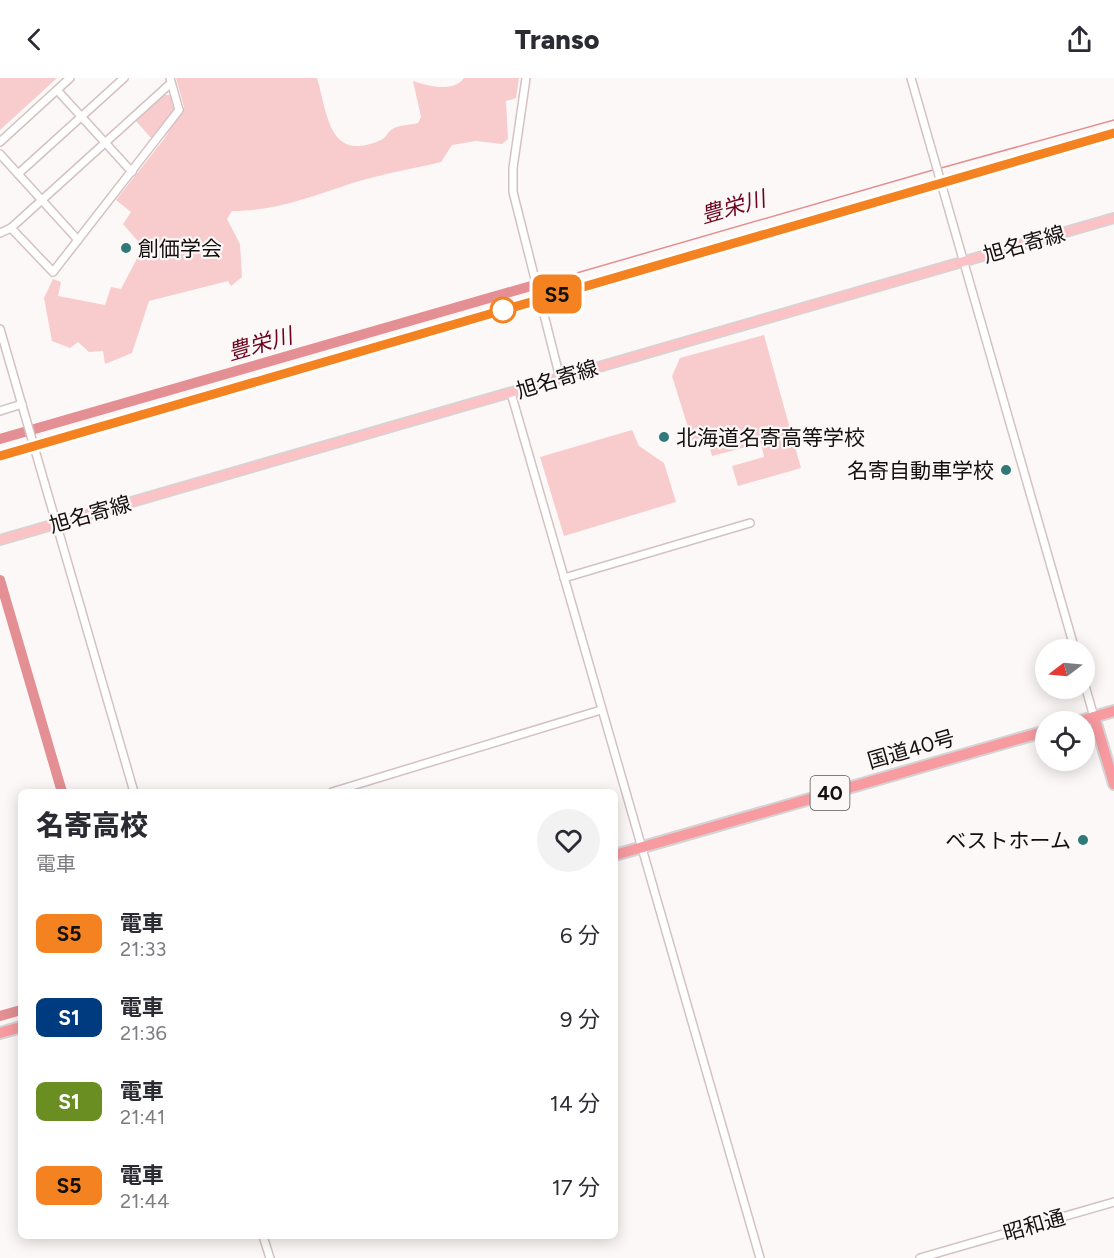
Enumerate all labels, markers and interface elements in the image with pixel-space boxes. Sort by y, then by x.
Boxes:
icon: back [18,23,51,56]
text: Transo [515,23,599,56]
icon: share [1063,23,1096,56]
water label: 豊栄川 [698,184,770,229]
street label: 旭名寄線 [980,220,1068,268]
place label: 創価学会 [138,236,222,261]
marker: 創価学会 [119,241,133,255]
line badge: S5 [530,274,584,314]
text: S5 [545,282,569,307]
unlabelled marker [490,297,516,323]
water label: 豊栄川 [225,321,297,366]
street label: 旭名寄線 [513,355,601,403]
place label: 北海道名寄高等学校 [676,425,865,450]
marker: 北海道名寄高等学校 [657,430,671,444]
place label: 名寄自動車学校 [847,458,994,483]
marker: 名寄自動車学校 [999,463,1013,477]
street label: 旭名寄線 [46,490,134,538]
north arrow [1035,639,1095,699]
map controls [1035,639,1095,771]
button: locate [1035,711,1095,771]
street label: 国道40号 [865,725,957,773]
road number: 40 [810,776,850,810]
text: 名寄高校 [36,808,148,842]
button: heart [537,809,600,872]
place label: ベストホーム [945,828,1071,853]
marker: ベストホーム [1076,833,1090,847]
text: 電車 [36,852,76,876]
text: 電車 [120,910,164,937]
text: S5 [57,921,81,946]
text: 6 分 [560,922,600,949]
text: 21:33 [120,937,166,961]
text: 電車 [120,994,164,1021]
text: S1 [58,1005,80,1030]
text: 9 分 [560,1006,600,1033]
text: 21:36 [120,1021,167,1045]
text: 電車 [120,1078,164,1105]
text: S1 [58,1089,80,1114]
text: 14 分 [550,1090,600,1117]
text: 21:41 [120,1105,165,1129]
text: 電車 [120,1162,164,1189]
text: S5 [57,1173,81,1198]
text: 17 分 [552,1174,600,1201]
text: 21:44 [120,1189,169,1213]
street label: 昭和通 [1000,1204,1068,1246]

